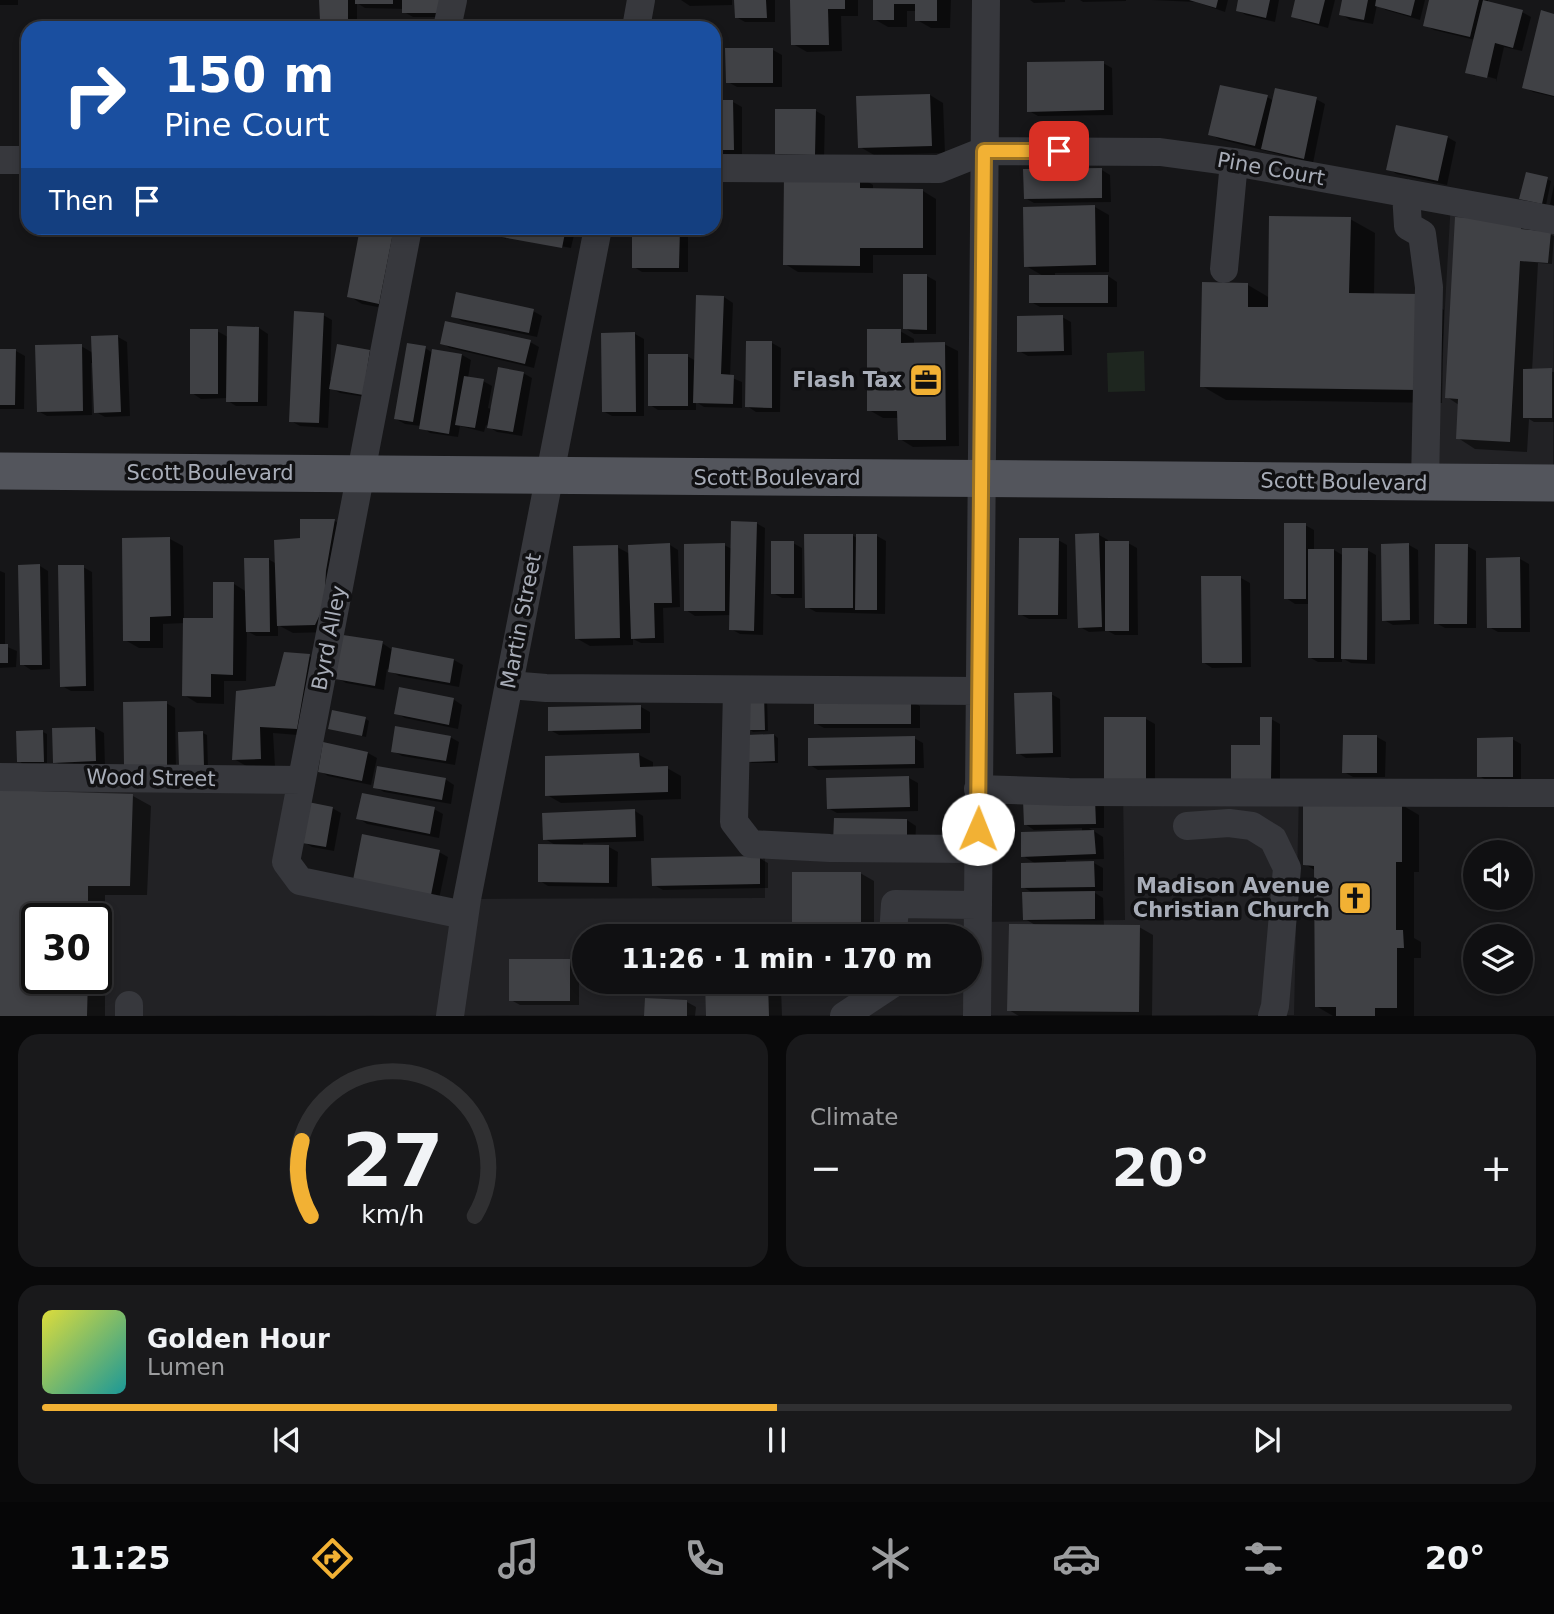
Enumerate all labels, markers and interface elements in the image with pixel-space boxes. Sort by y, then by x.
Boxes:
text: 150 m [164,47,334,104]
icon: right [49,49,140,140]
text: Pine Court [164,106,330,144]
pin [1029,121,1089,181]
icon: arrive [1040,132,1078,170]
street label: Pine Court [1215,148,1327,190]
icon: arrive [128,182,166,220]
text: Then [49,186,114,216]
office icon: Flash Tax [907,361,945,399]
place label: Flash Tax [792,368,902,392]
street label: Scott Boulevard [126,461,294,485]
street label: Scott Boulevard [693,466,861,490]
street label: Scott Boulevard [1260,469,1428,495]
street label: Martin Street [496,551,546,691]
street label: Byrd Alley [307,583,351,693]
street label: Wood Street [86,765,216,791]
position arrow [941,792,1015,866]
map controls [1463,840,1533,994]
button: sound [1463,840,1533,910]
place label: Madison Avenue Christian Church [1133,874,1330,922]
church icon: Madison Avenue Christian Church [1336,879,1374,917]
speed limit sign: 30 [21,903,112,994]
button: layers [1463,924,1533,994]
text: 11:26 · 1 min · 170 m [622,944,932,974]
text: Climate [810,1104,899,1130]
text: 27 [342,1119,444,1204]
text: 20° [1112,1138,1210,1198]
text: − [810,1146,842,1190]
text: + [1480,1146,1512,1190]
text: km/h [361,1200,425,1229]
text: Golden Hour [147,1324,330,1354]
text: Lumen [147,1354,225,1380]
icon: previous [268,1421,306,1459]
icon: pause [758,1421,796,1459]
icon: next [1248,1421,1286,1459]
icon: directions [308,1534,357,1583]
icon: music [494,1534,543,1583]
icon: phone [680,1534,729,1583]
icon: climate [866,1534,915,1583]
icon: car [1052,1534,1101,1583]
icon: filters [1239,1534,1288,1583]
text: 11:25 [69,1539,170,1577]
text: 20° [1425,1539,1485,1577]

